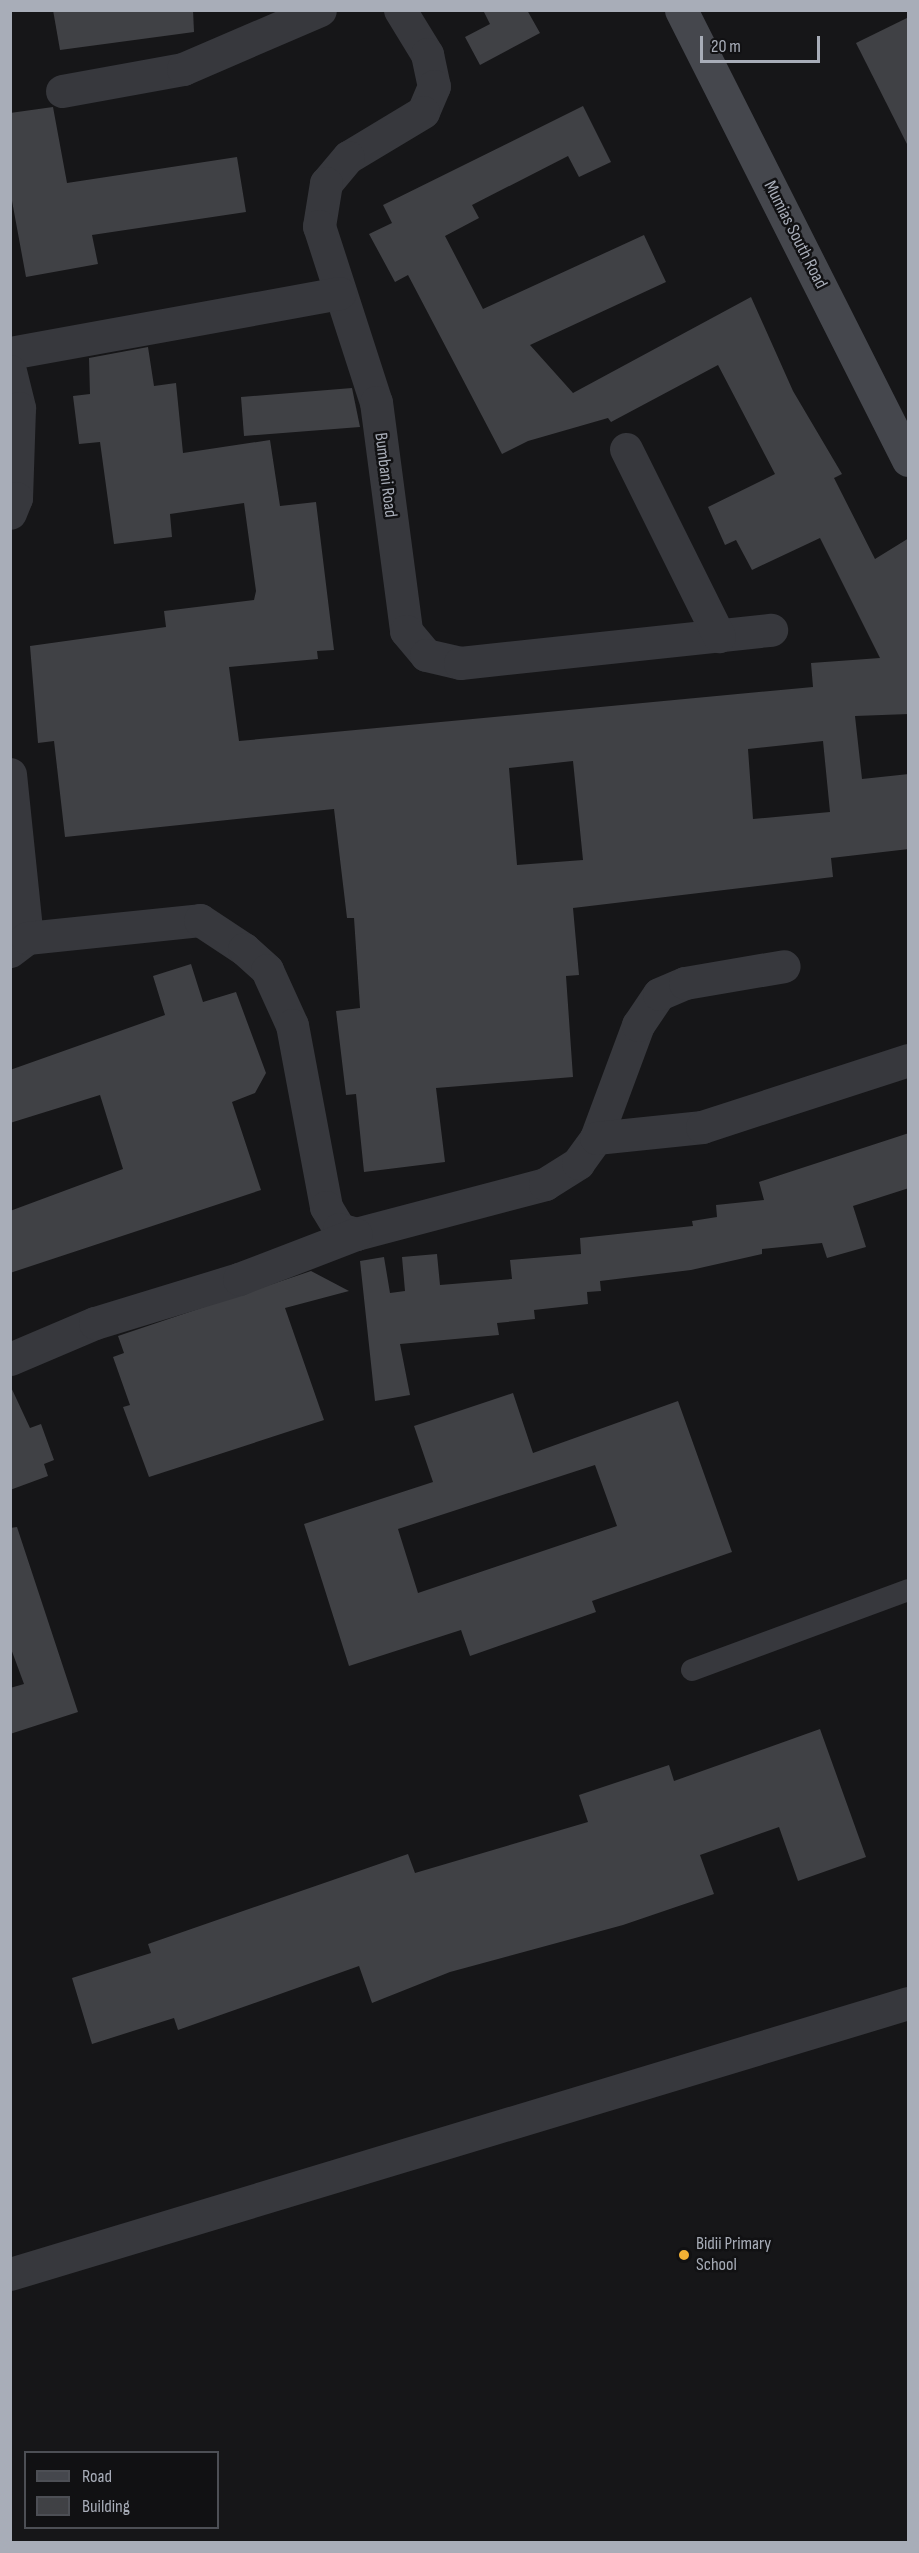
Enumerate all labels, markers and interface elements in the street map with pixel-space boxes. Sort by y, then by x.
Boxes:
scale bar [703,24,823,62]
text: 20 m [711,36,741,57]
street label: Mumias South Road [759,177,831,293]
street label: Bumbani Road [369,431,401,519]
place label: Bidii Primary School [696,2234,771,2276]
marker: Bidii Primary School [677,2248,691,2262]
legend [24,2451,219,2529]
text: Road [82,2466,112,2487]
text: Building [82,2496,130,2517]

